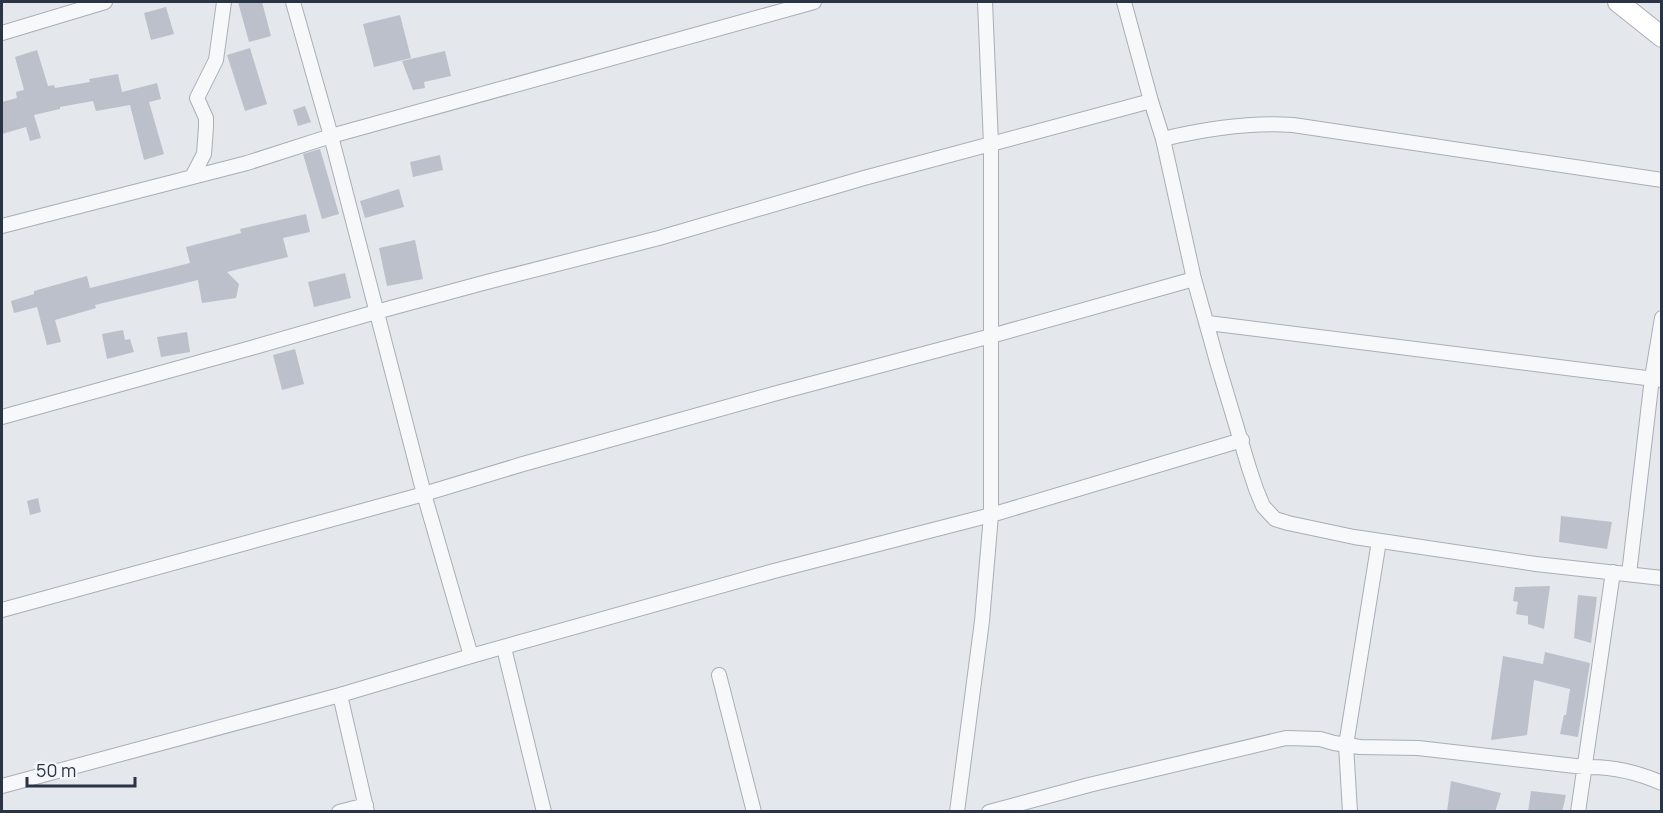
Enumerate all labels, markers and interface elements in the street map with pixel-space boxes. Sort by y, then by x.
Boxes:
scale bar [27,750,135,788]
text: 50 m [36,758,76,782]

